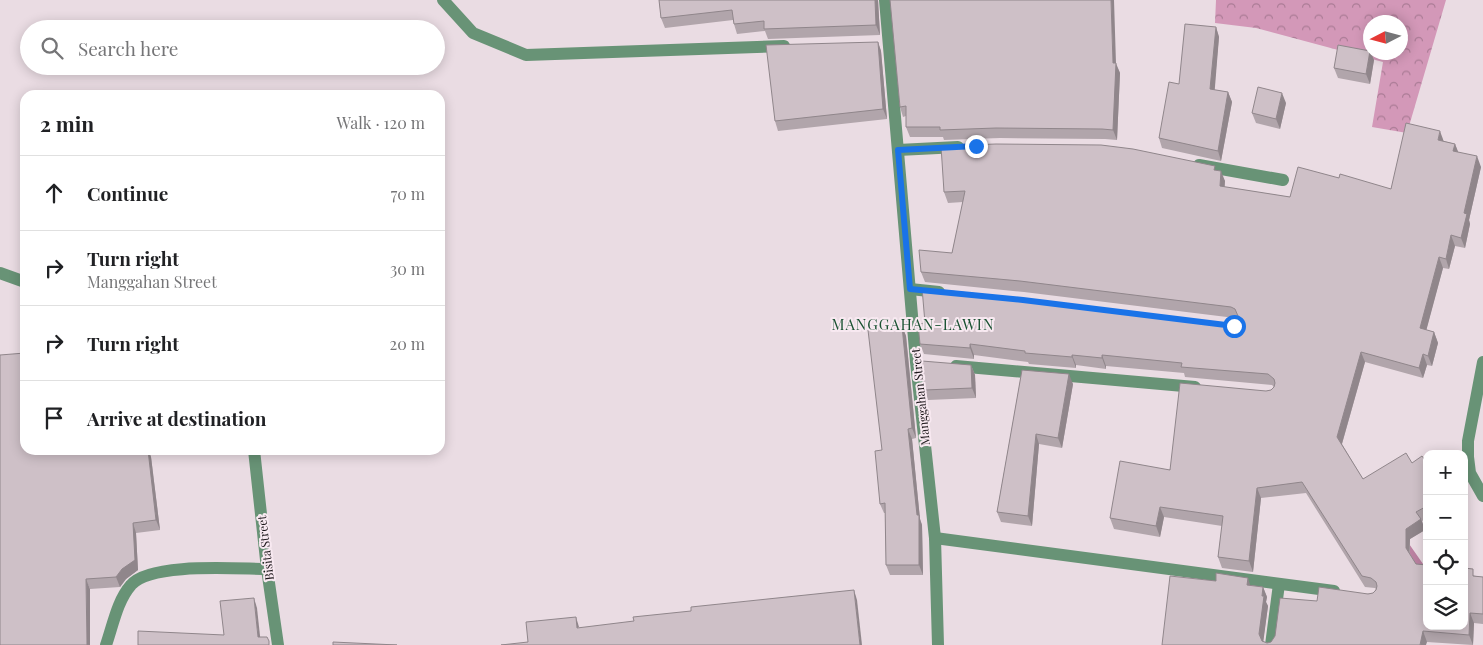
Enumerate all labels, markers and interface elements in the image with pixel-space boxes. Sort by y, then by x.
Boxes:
north arrow [1363,15,1408,60]
search box [20,20,445,75]
icon: search [38,34,66,62]
text: Search here [78,35,178,61]
text: 2 min [40,109,94,137]
text: Walk · 120 m [337,112,425,133]
route end [965,135,988,158]
icon: ahead [40,179,68,207]
text: Continue [87,180,168,206]
text: 70 m [391,183,425,204]
text: Turn right [87,245,179,271]
icon: right [40,254,68,282]
text: 30 m [390,258,425,279]
text: Manggahan Street [87,271,217,292]
district label: MANGGAHAN-LAWIN [831,314,995,334]
route start [1223,315,1246,338]
icon: right [40,329,68,357]
text: Turn right [87,330,179,356]
text: 20 m [390,333,425,354]
street label: Manggahan Street [907,347,933,446]
icon: arrive [40,404,68,432]
text: Arrive at destination [87,405,267,431]
map controls [1423,450,1468,630]
button: + [1423,450,1468,495]
button: − [1423,495,1468,540]
street label: Bisita Street [253,514,277,581]
button: locate [1423,540,1468,585]
button: layers [1423,585,1468,630]

